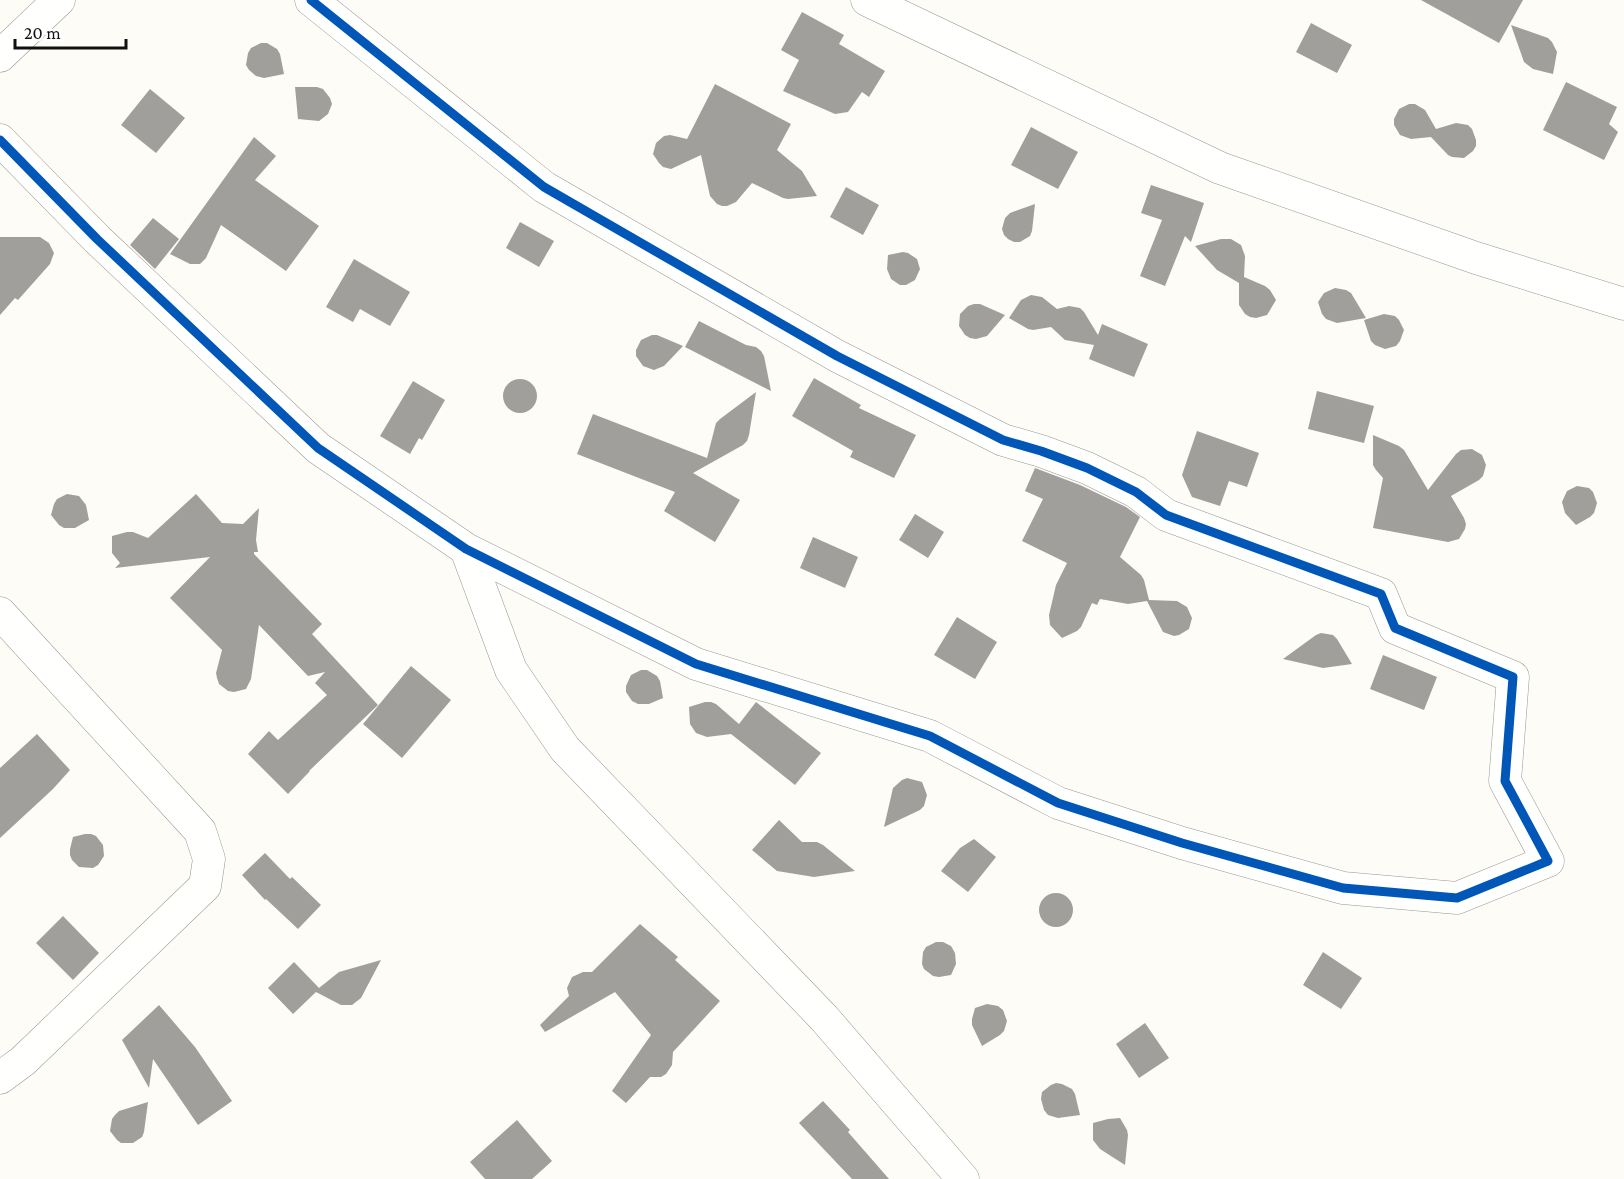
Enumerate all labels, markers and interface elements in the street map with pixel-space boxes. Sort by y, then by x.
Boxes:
scale bar [15,12,126,50]
text: 20 m [24,23,61,43]

